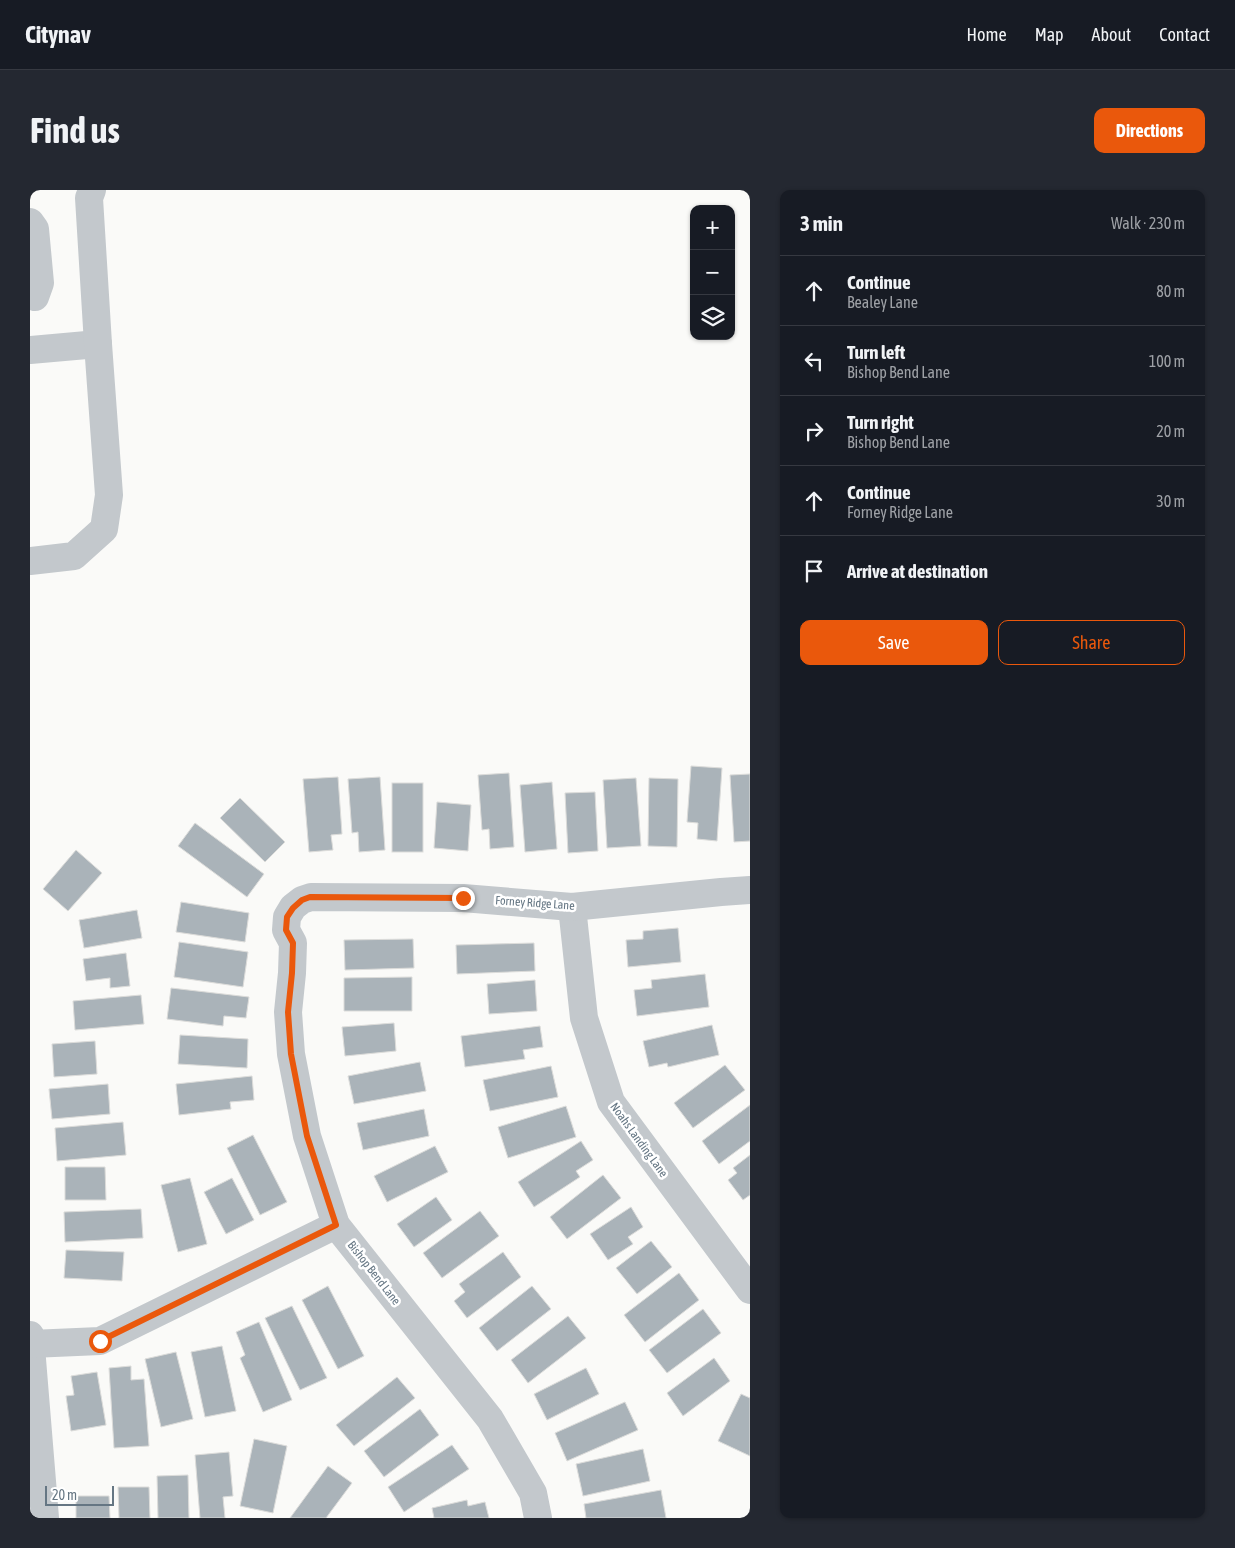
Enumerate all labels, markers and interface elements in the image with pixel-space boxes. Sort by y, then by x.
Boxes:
text: Citynav [25,21,91,48]
text: Home [967,24,1007,45]
text: Map [1035,24,1064,45]
text: About [1092,24,1131,45]
text: Contact [1159,24,1210,45]
button: Directions [1094,108,1205,153]
text: Find us [30,110,120,150]
map controls [690,205,735,340]
button: + [690,205,735,250]
text: 3 min [800,211,843,235]
text: Walk · 230 m [1111,214,1185,232]
button: − [690,250,735,295]
text: Continue [847,271,911,293]
icon: ahead [800,277,828,305]
text: 80 m [1156,282,1185,300]
text: Bealey Lane [847,293,918,311]
button: layers [690,295,735,340]
text: Turn left [847,341,905,363]
icon: left [800,347,828,375]
text: 100 m [1149,352,1185,370]
text: Bishop Bend Lane [847,363,950,381]
text: Turn right [847,411,914,433]
icon: right [800,417,828,445]
text: 20 m [1156,422,1185,440]
text: Bishop Bend Lane [847,433,950,451]
text: Continue [847,481,911,503]
icon: ahead [800,487,828,515]
text: 30 m [1156,492,1185,510]
text: Forney Ridge Lane [847,503,953,521]
icon: arrive [800,557,828,585]
text: Arrive at destination [847,560,988,582]
button: Save [800,620,988,665]
button: Share [998,620,1185,665]
route end [452,887,475,910]
street label: Forney Ridge Lane [495,893,575,913]
street label: Noahs Landing Lane [607,1100,671,1180]
street label: Bishop Bend Lane [345,1238,403,1308]
route start [89,1330,112,1353]
scale bar [45,1483,114,1506]
text: 20 m [52,1487,77,1503]

